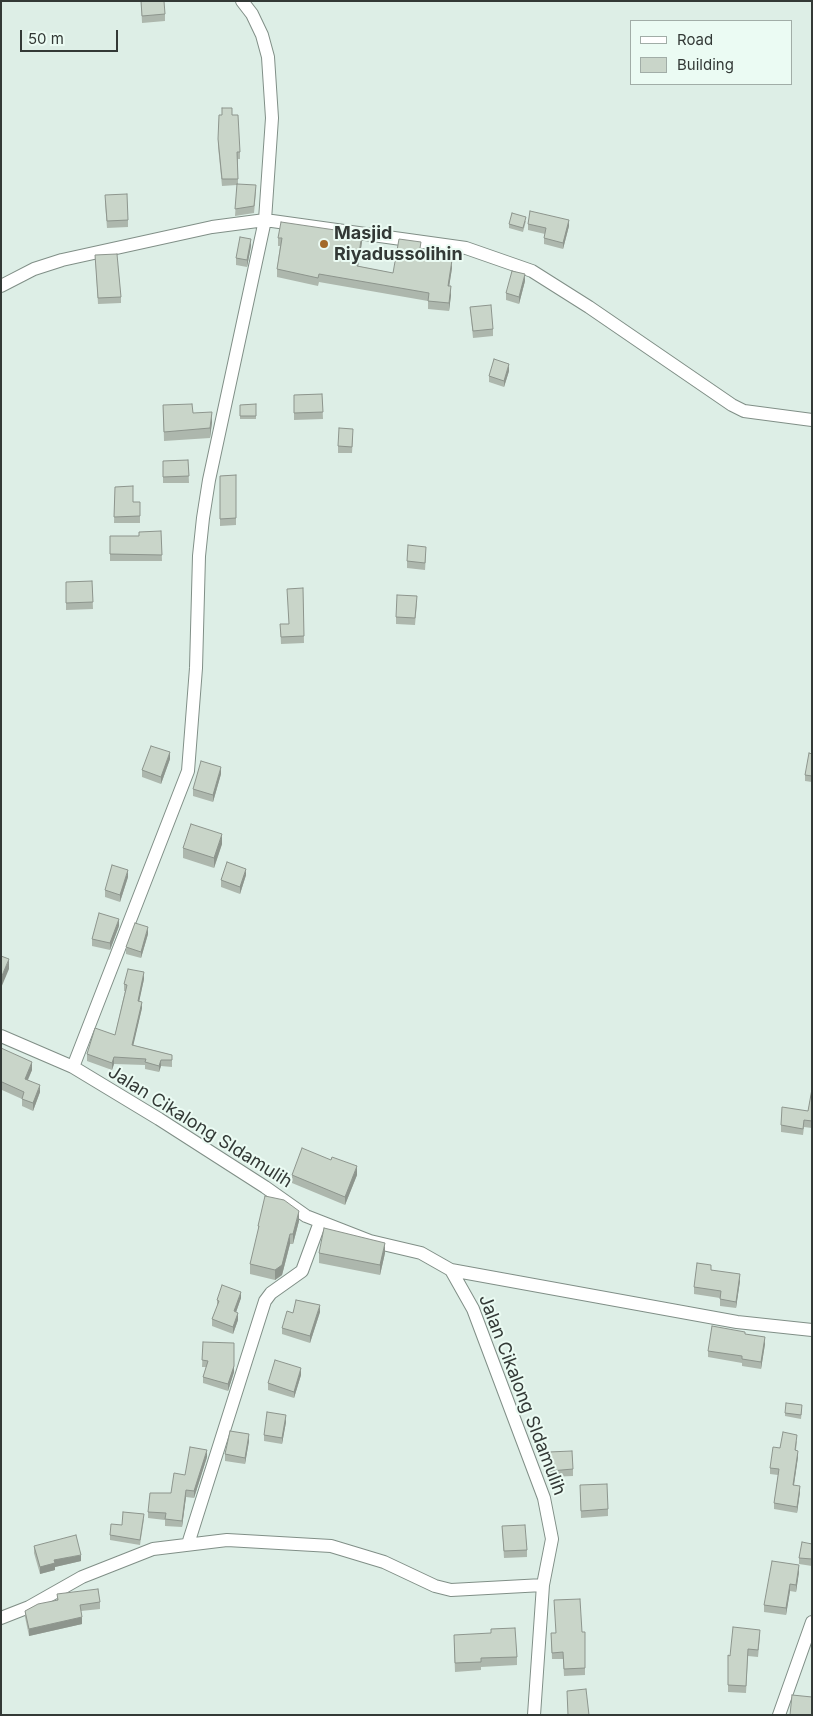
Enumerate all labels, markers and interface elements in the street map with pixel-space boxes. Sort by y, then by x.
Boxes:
scale bar [22,20,120,52]
legend [630,20,793,85]
text: 50 m [28,29,64,48]
text: Road [677,30,713,49]
text: Building [677,55,734,74]
place label: Masjid Riyadussolihin [334,223,463,266]
marker: Masjid Riyadussolihin [318,238,330,250]
street label: Jalan Cikalong SIdamulih [104,1061,296,1193]
street label: Jalan Cikalong SIdamulih [474,1292,570,1498]

